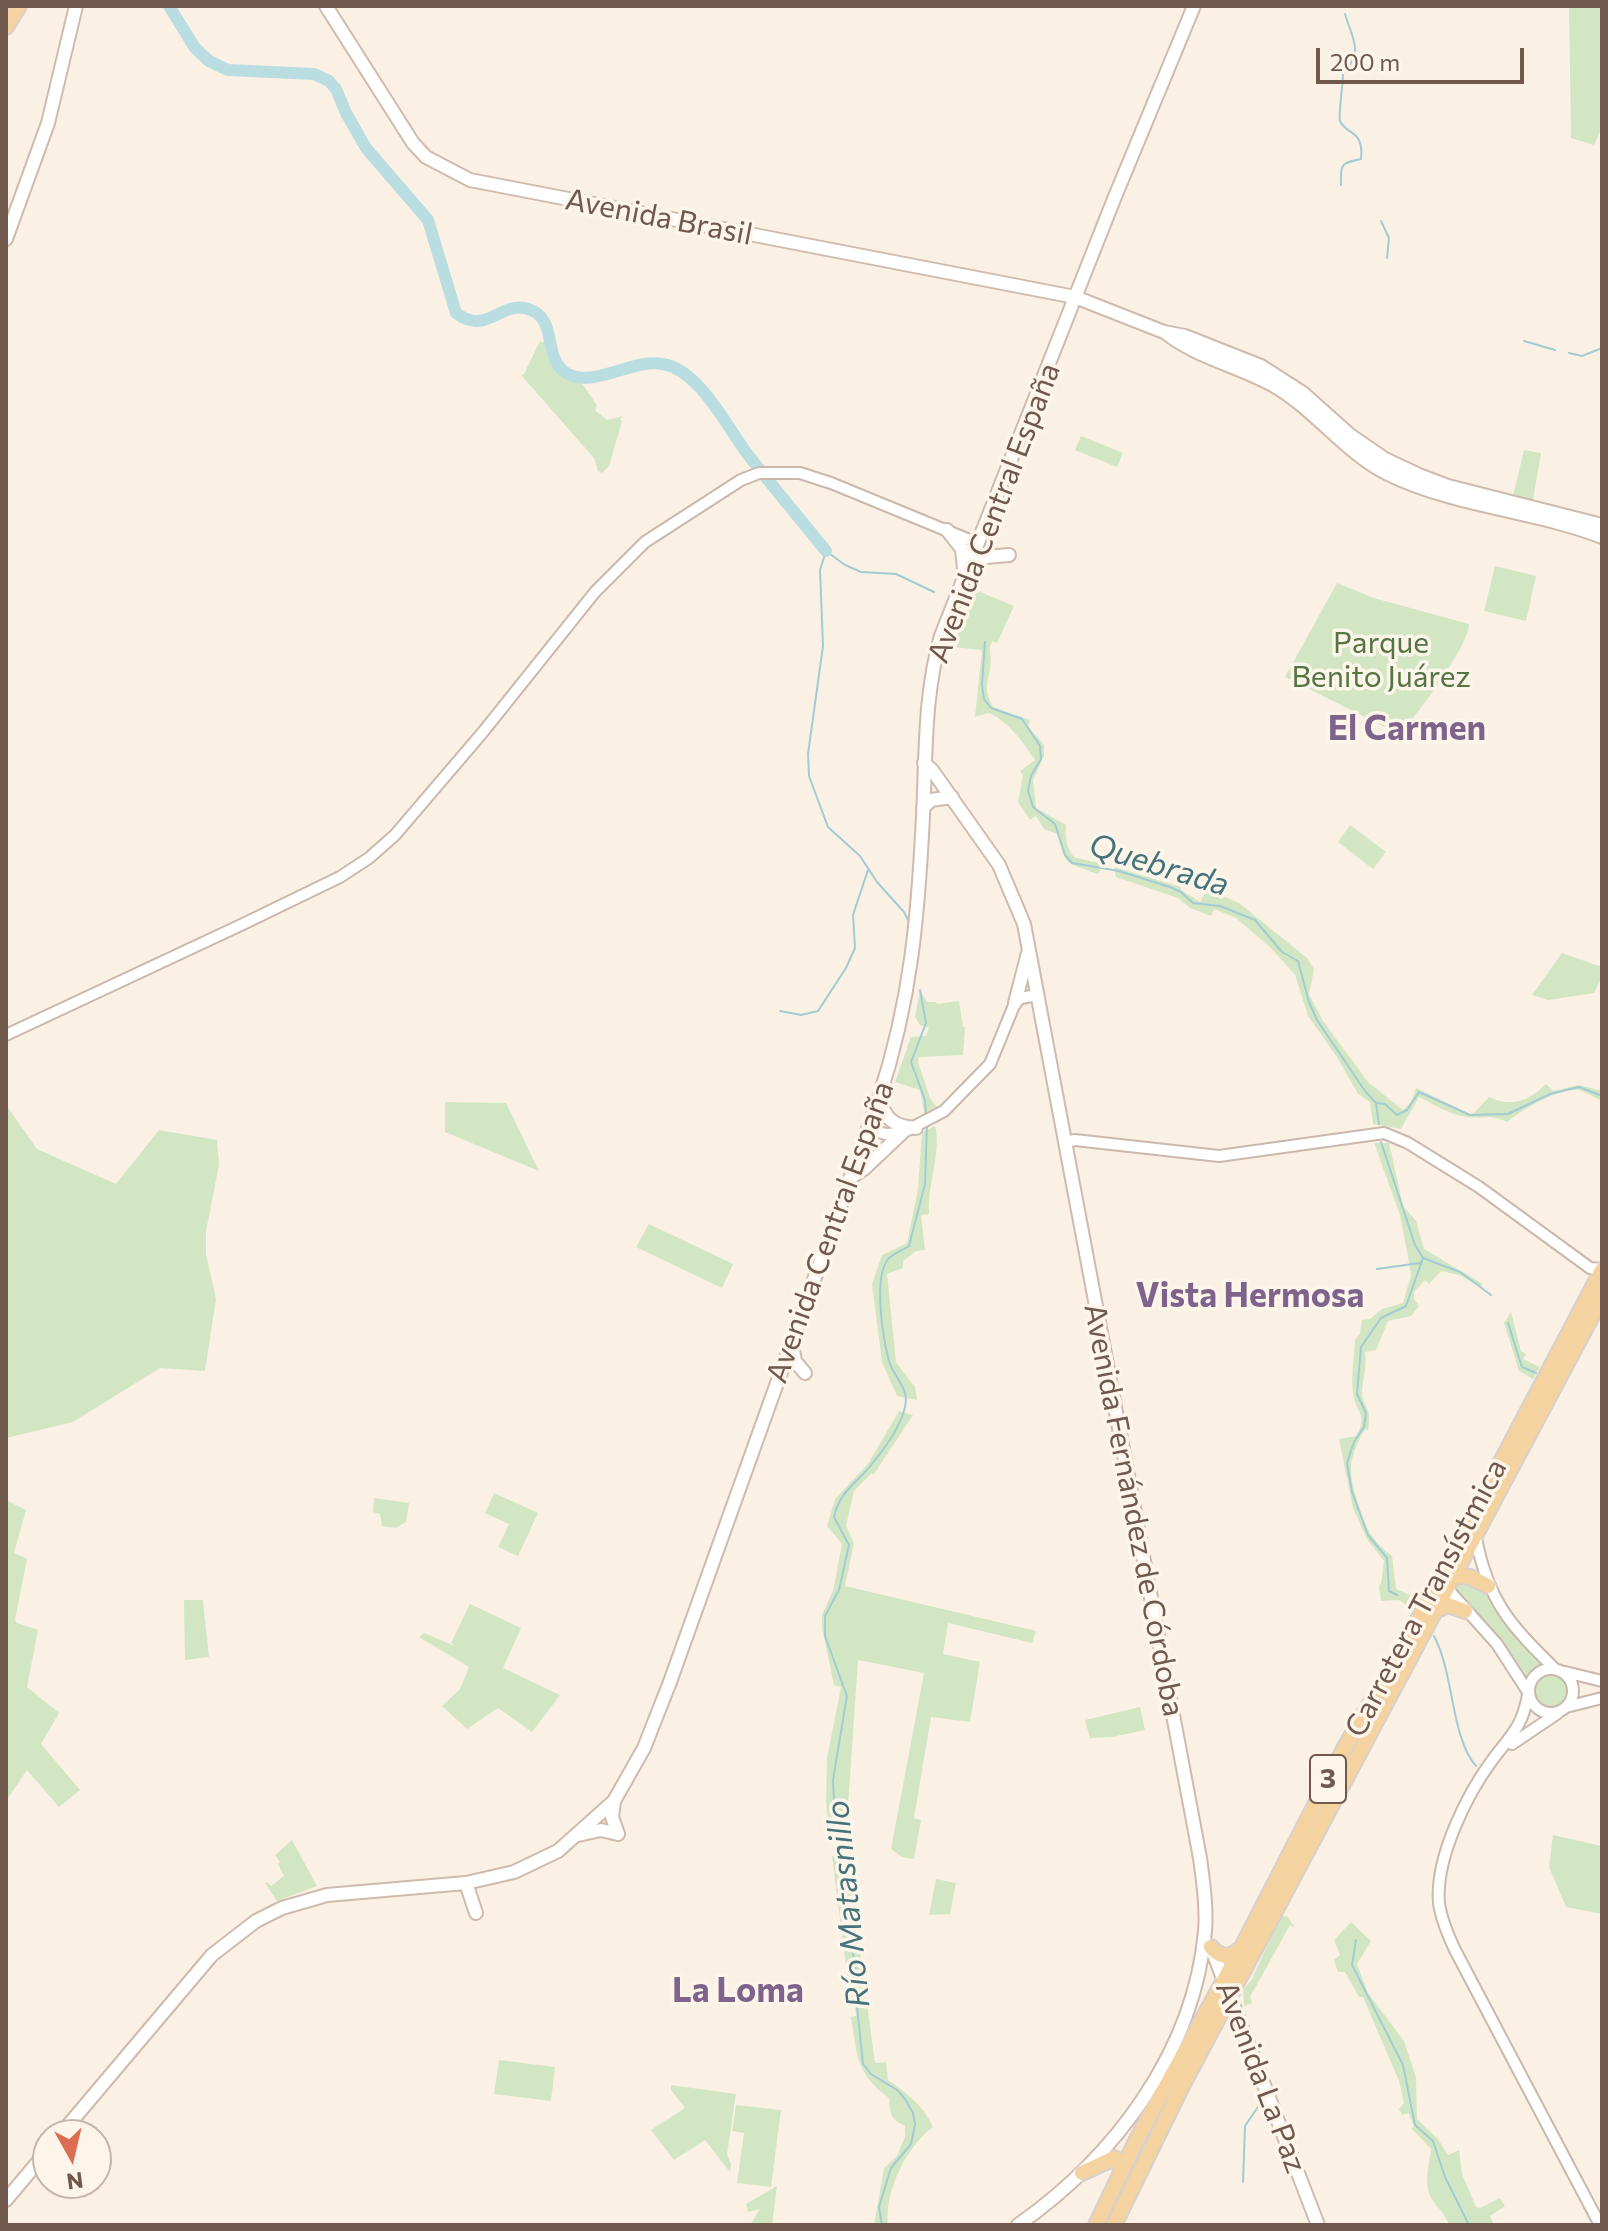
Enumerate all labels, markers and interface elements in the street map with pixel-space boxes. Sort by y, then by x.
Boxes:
scale bar [1320,32,1528,82]
text: 200 m [1330,47,1400,76]
street label: Avenida Brasil [562,181,756,253]
street label: Avenida Central España [920,358,1068,668]
park label: Parque Benito Juárez [1291,625,1471,696]
district label: El Carmen [1328,709,1486,749]
water label: Quebrada [1084,826,1234,904]
street label: Avenida Central España [759,1076,901,1388]
district label: Vista Hermosa [1136,1276,1364,1316]
street label: Avenida Fernández de Córdoba [1076,1301,1192,1719]
street label: Carretera Transístmica [1338,1453,1514,1743]
road number: 3 [1310,1755,1346,1803]
water label: Río Matasnillo [818,1798,878,2010]
district label: La Loma [672,1971,804,2011]
street label: Avenida La Paz [1208,1976,1314,2178]
north arrow [32,2119,112,2199]
text: N [65,2167,85,2196]

